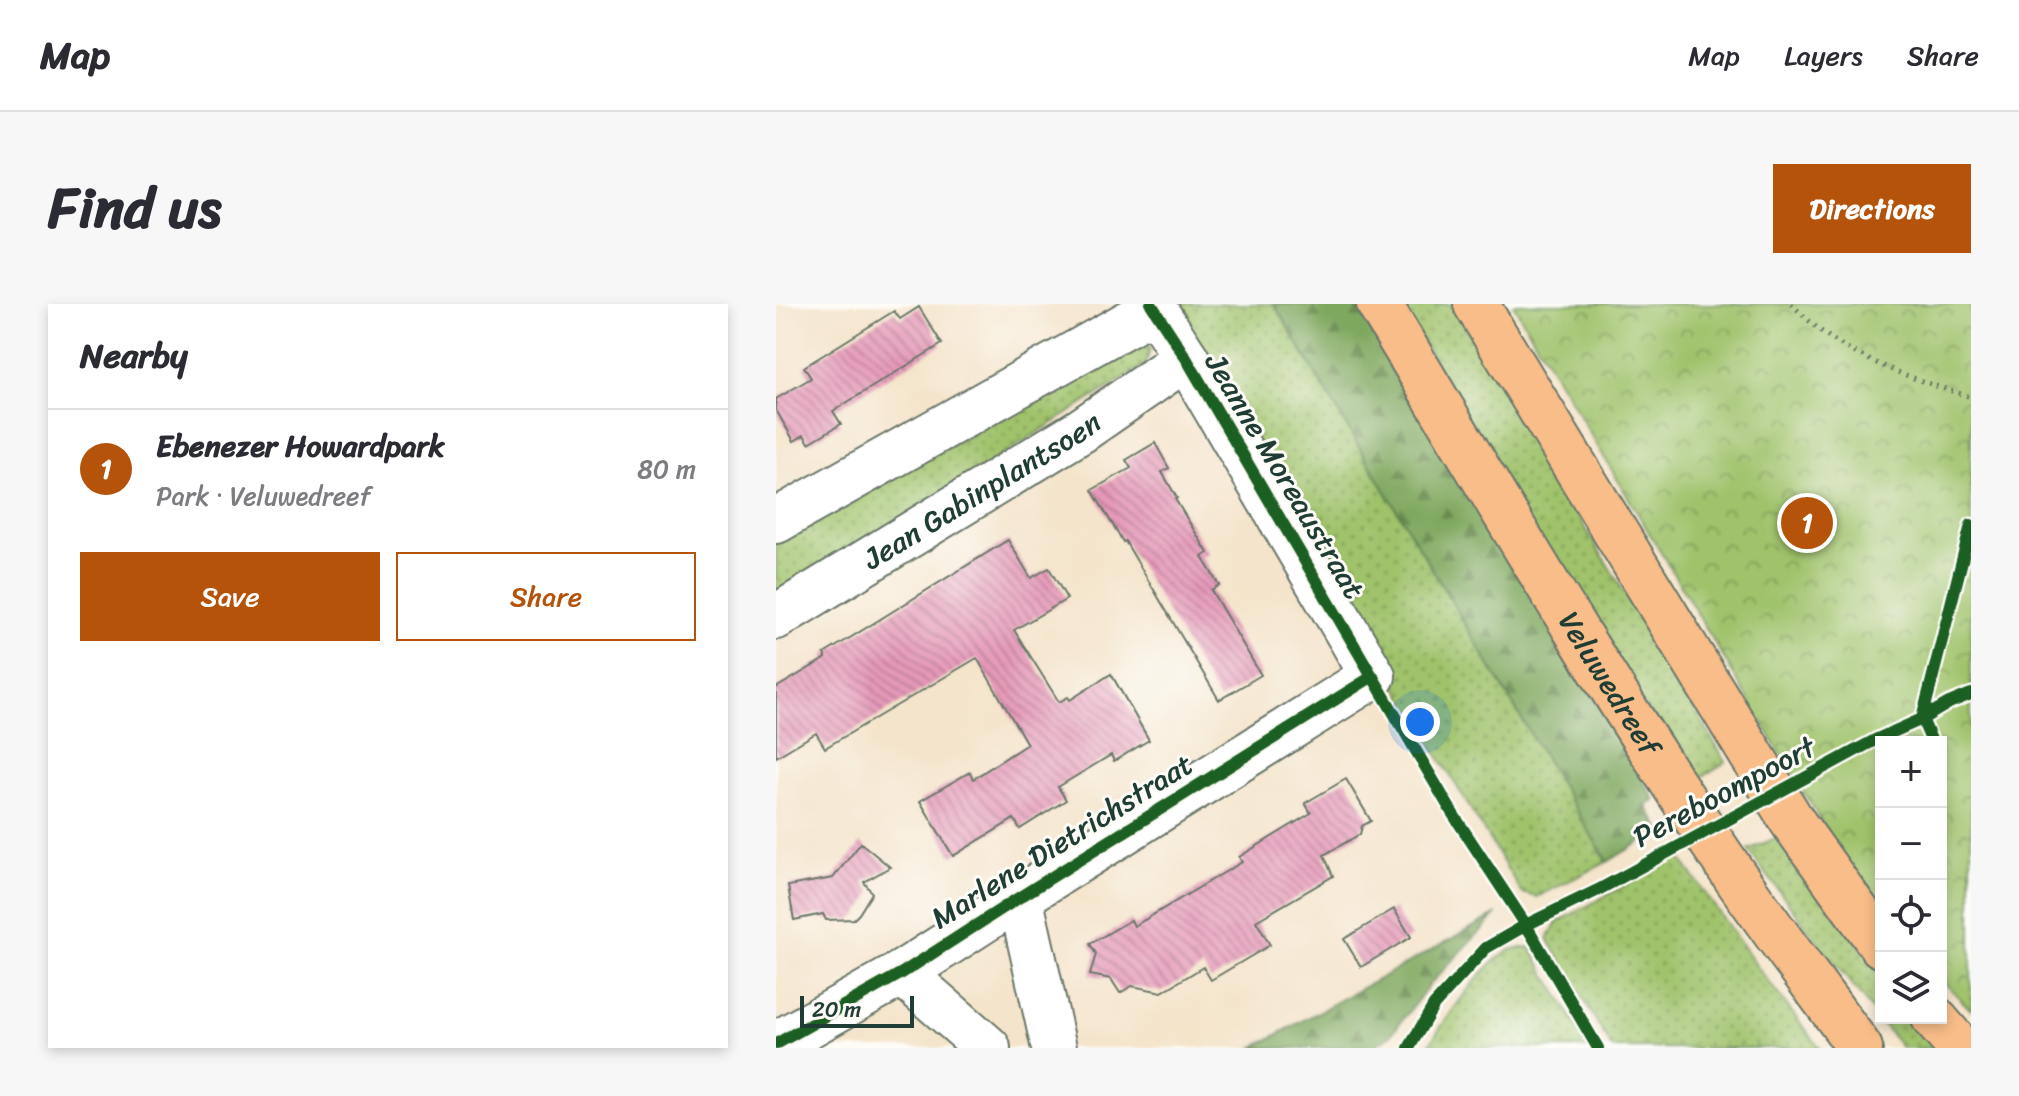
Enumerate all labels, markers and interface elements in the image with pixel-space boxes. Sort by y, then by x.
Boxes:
text: Map [40,22,110,89]
text: Map [1688,31,1740,80]
text: Layers [1784,31,1863,80]
text: Share [1907,31,1979,80]
text: Find us [48,159,221,258]
button: Directions [1773,164,1971,253]
text: Nearby [80,326,188,386]
street label: Jeanne Moreaustraat [1189,341,1380,610]
street label: Jean Gabinplantsoen [851,397,1113,585]
text: Ebenezer Howardpark [156,419,444,473]
text: 1 [100,446,112,492]
text: 80 m [637,446,696,492]
text: Park · Veluwedreef [156,473,371,519]
pin: 1 [1781,493,1833,553]
button: Save [80,552,380,641]
button: Share [396,552,696,641]
street label: Veluwedreef [1543,600,1677,769]
your location [1400,702,1440,742]
street label: Pereboompoort [1623,720,1827,863]
map controls [1875,736,1947,1024]
button: + [1875,736,1947,808]
street label: Marlene Dietrichstraat [920,738,1204,944]
button: − [1875,808,1947,880]
button: locate [1875,880,1947,952]
button: layers [1875,952,1947,1024]
text: 20 m [812,990,861,1029]
scale bar [800,992,914,1028]

